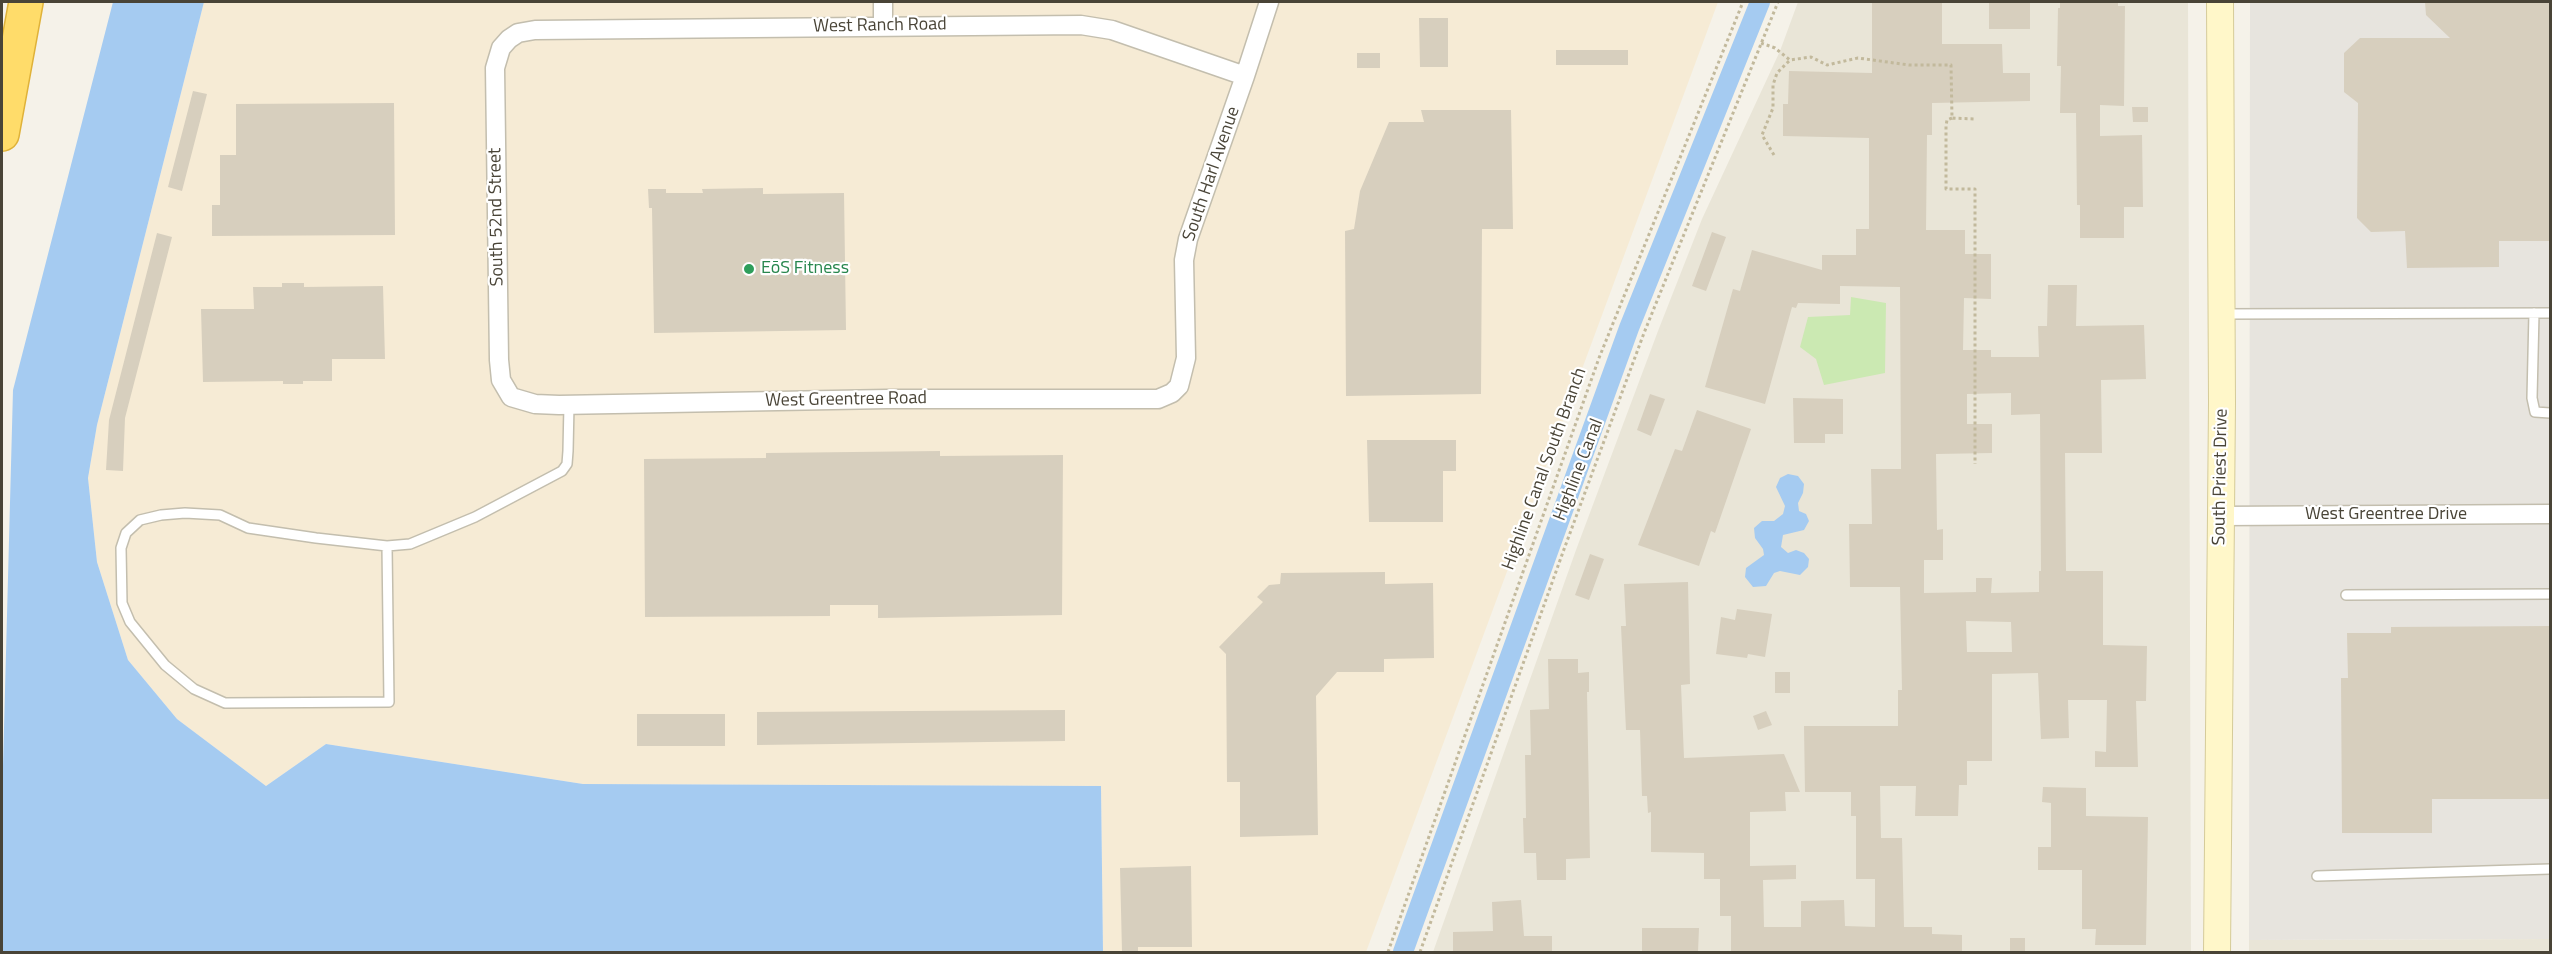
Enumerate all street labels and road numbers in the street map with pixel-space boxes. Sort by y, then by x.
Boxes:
street label: West Ranch Road [813,14,947,38]
street label: South Harl Avenue [1179,104,1245,244]
street label: South 52nd Street [485,148,509,286]
street label: Highline Canal South Branch [1498,365,1592,573]
street label: West Greentree Road [765,388,927,412]
street label: South Priest Drive [2209,408,2233,546]
street label: Highline Canal [1550,416,1608,524]
street label: West Greentree Drive [2305,504,2467,526]

